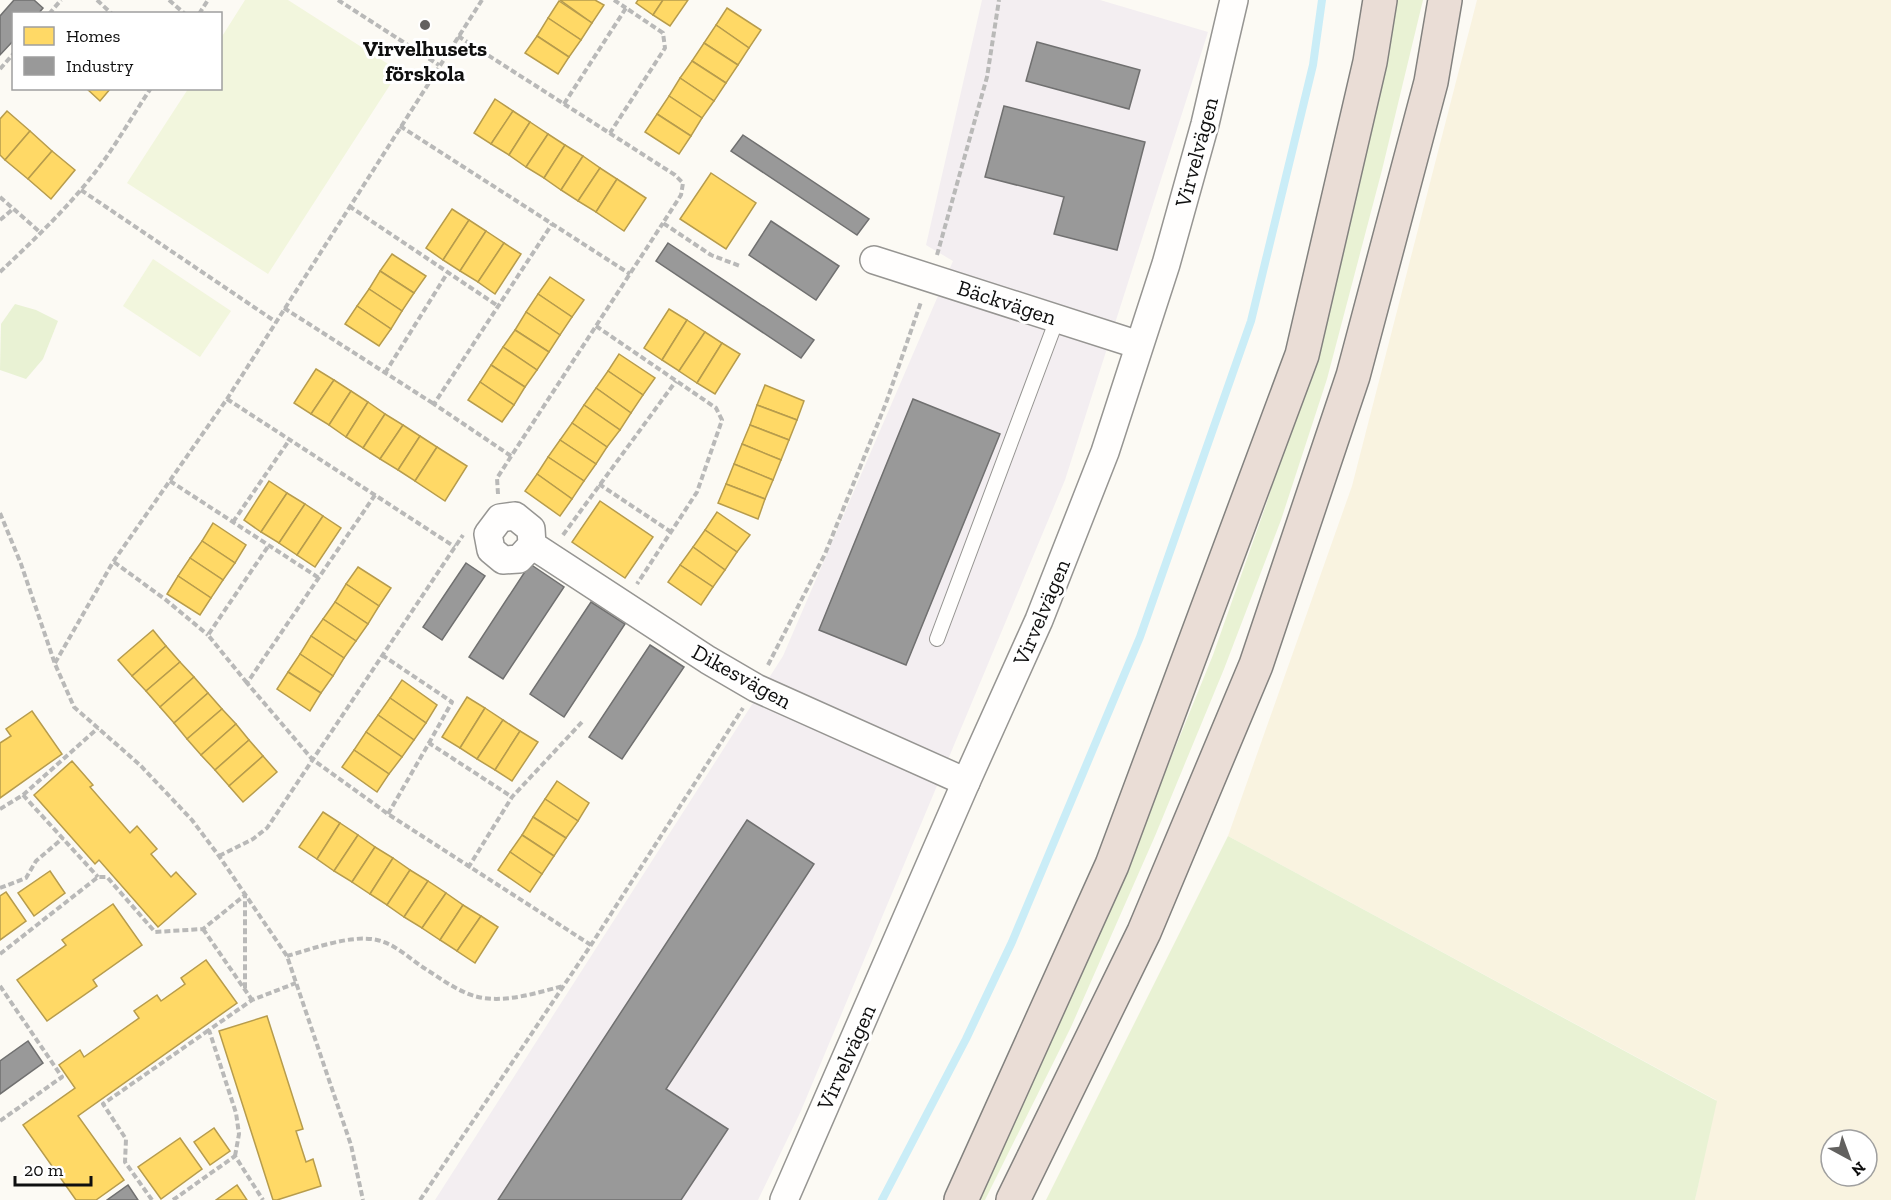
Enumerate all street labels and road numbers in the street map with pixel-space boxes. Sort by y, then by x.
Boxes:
street label: Virvelvägen [1169,94,1224,211]
street label: Bäckvägen [954,274,1060,331]
street label: Virvelvägen [1007,555,1076,670]
street label: Dikesvägen [687,638,797,715]
street label: Virvelvägen [811,1000,882,1115]

